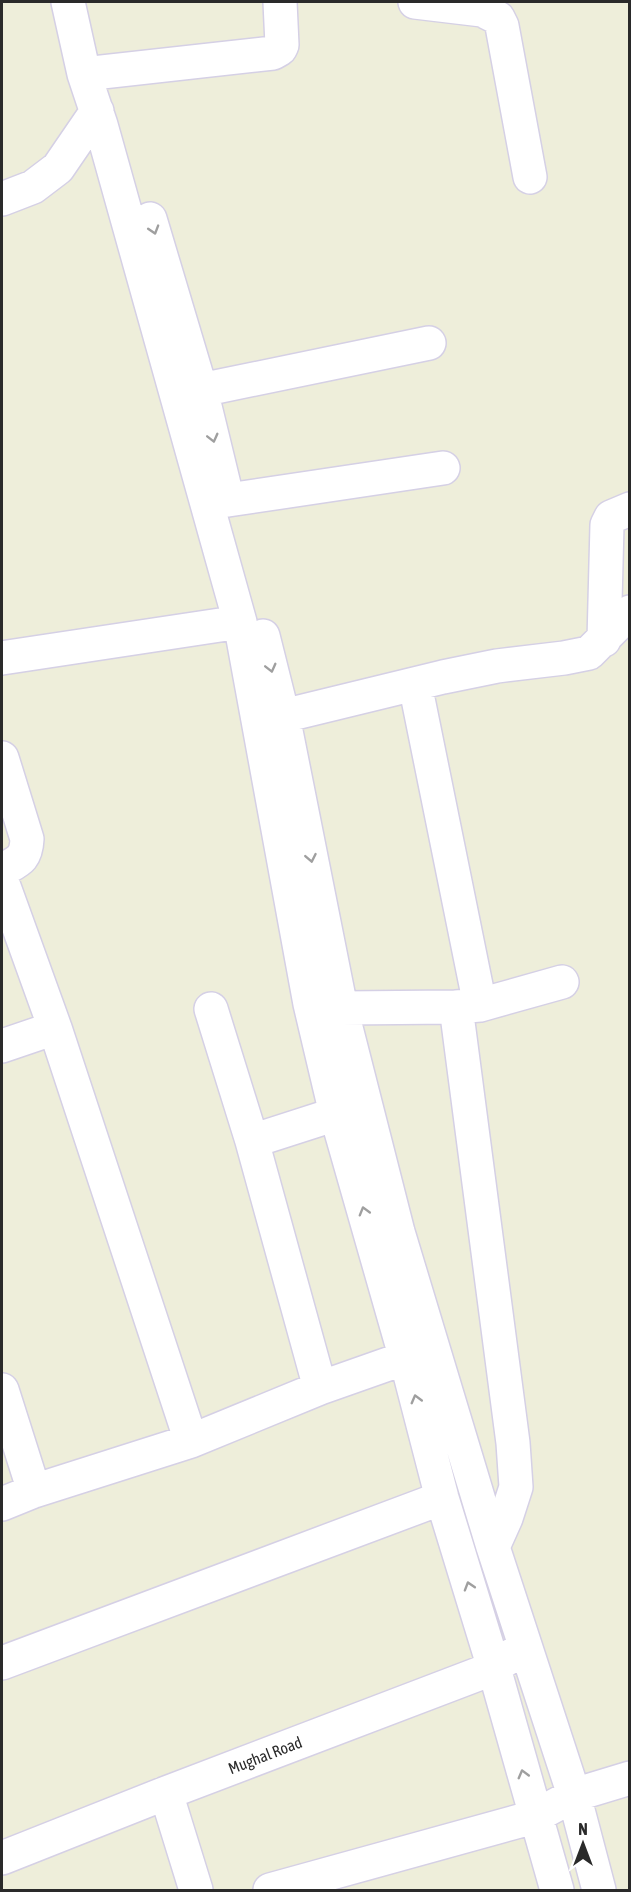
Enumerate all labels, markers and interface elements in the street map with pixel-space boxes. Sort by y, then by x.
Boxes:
one-way arrow [147,224,159,235]
one-way arrow [205,433,218,443]
one-way arrow [263,662,276,672]
one-way arrow [304,853,317,863]
one-way arrow [359,1206,371,1217]
one-way arrow [411,1394,424,1404]
one-way arrow [464,1581,476,1592]
street label: Mughal Road [226,1733,305,1778]
one-way arrow [517,1769,530,1779]
north arrow [553,1814,613,1874]
text: N [578,1820,588,1838]

